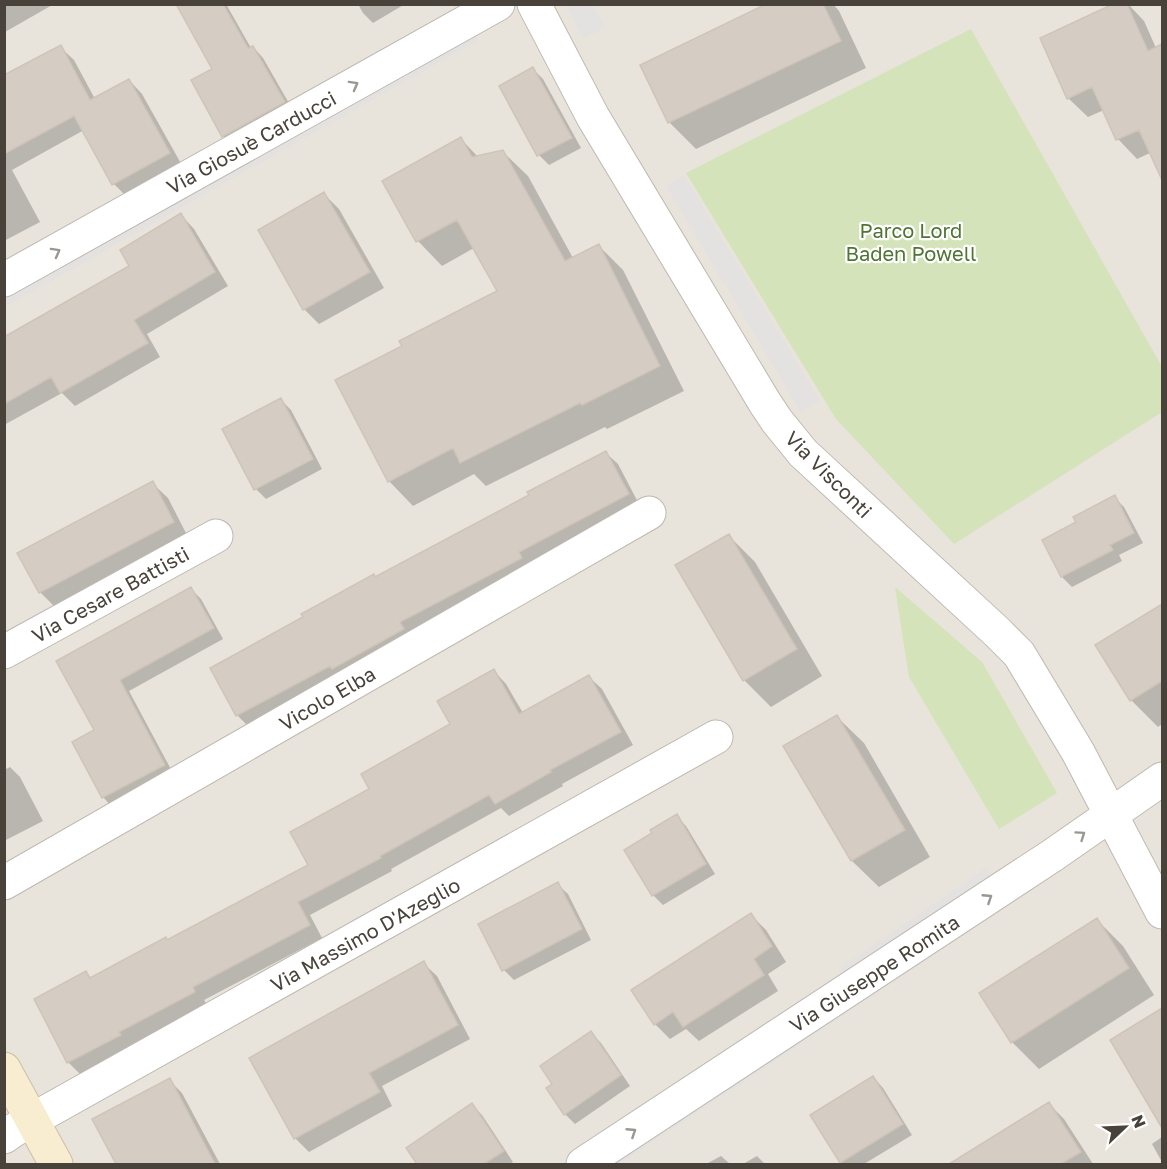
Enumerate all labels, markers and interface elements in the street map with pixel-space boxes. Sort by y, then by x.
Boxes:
one-way arrow [348,81,358,92]
street label: Via Giosuè Carducci [162,85,340,199]
park label: Parco Lord Baden Powell [846,218,977,265]
one-way arrow [49,247,60,259]
street label: Via Visconti [781,426,877,522]
street label: Via Cesare Battisti [27,541,193,647]
street label: Vicolo Elba [275,661,379,735]
one-way arrow [1075,832,1086,843]
street label: Via Massimo D'Azeglio [266,872,464,996]
one-way arrow [981,894,992,905]
street label: Via Giuseppe Romita [785,909,963,1037]
north arrow [1095,1097,1155,1157]
text: N [1127,1112,1150,1131]
one-way arrow [626,1129,637,1140]

